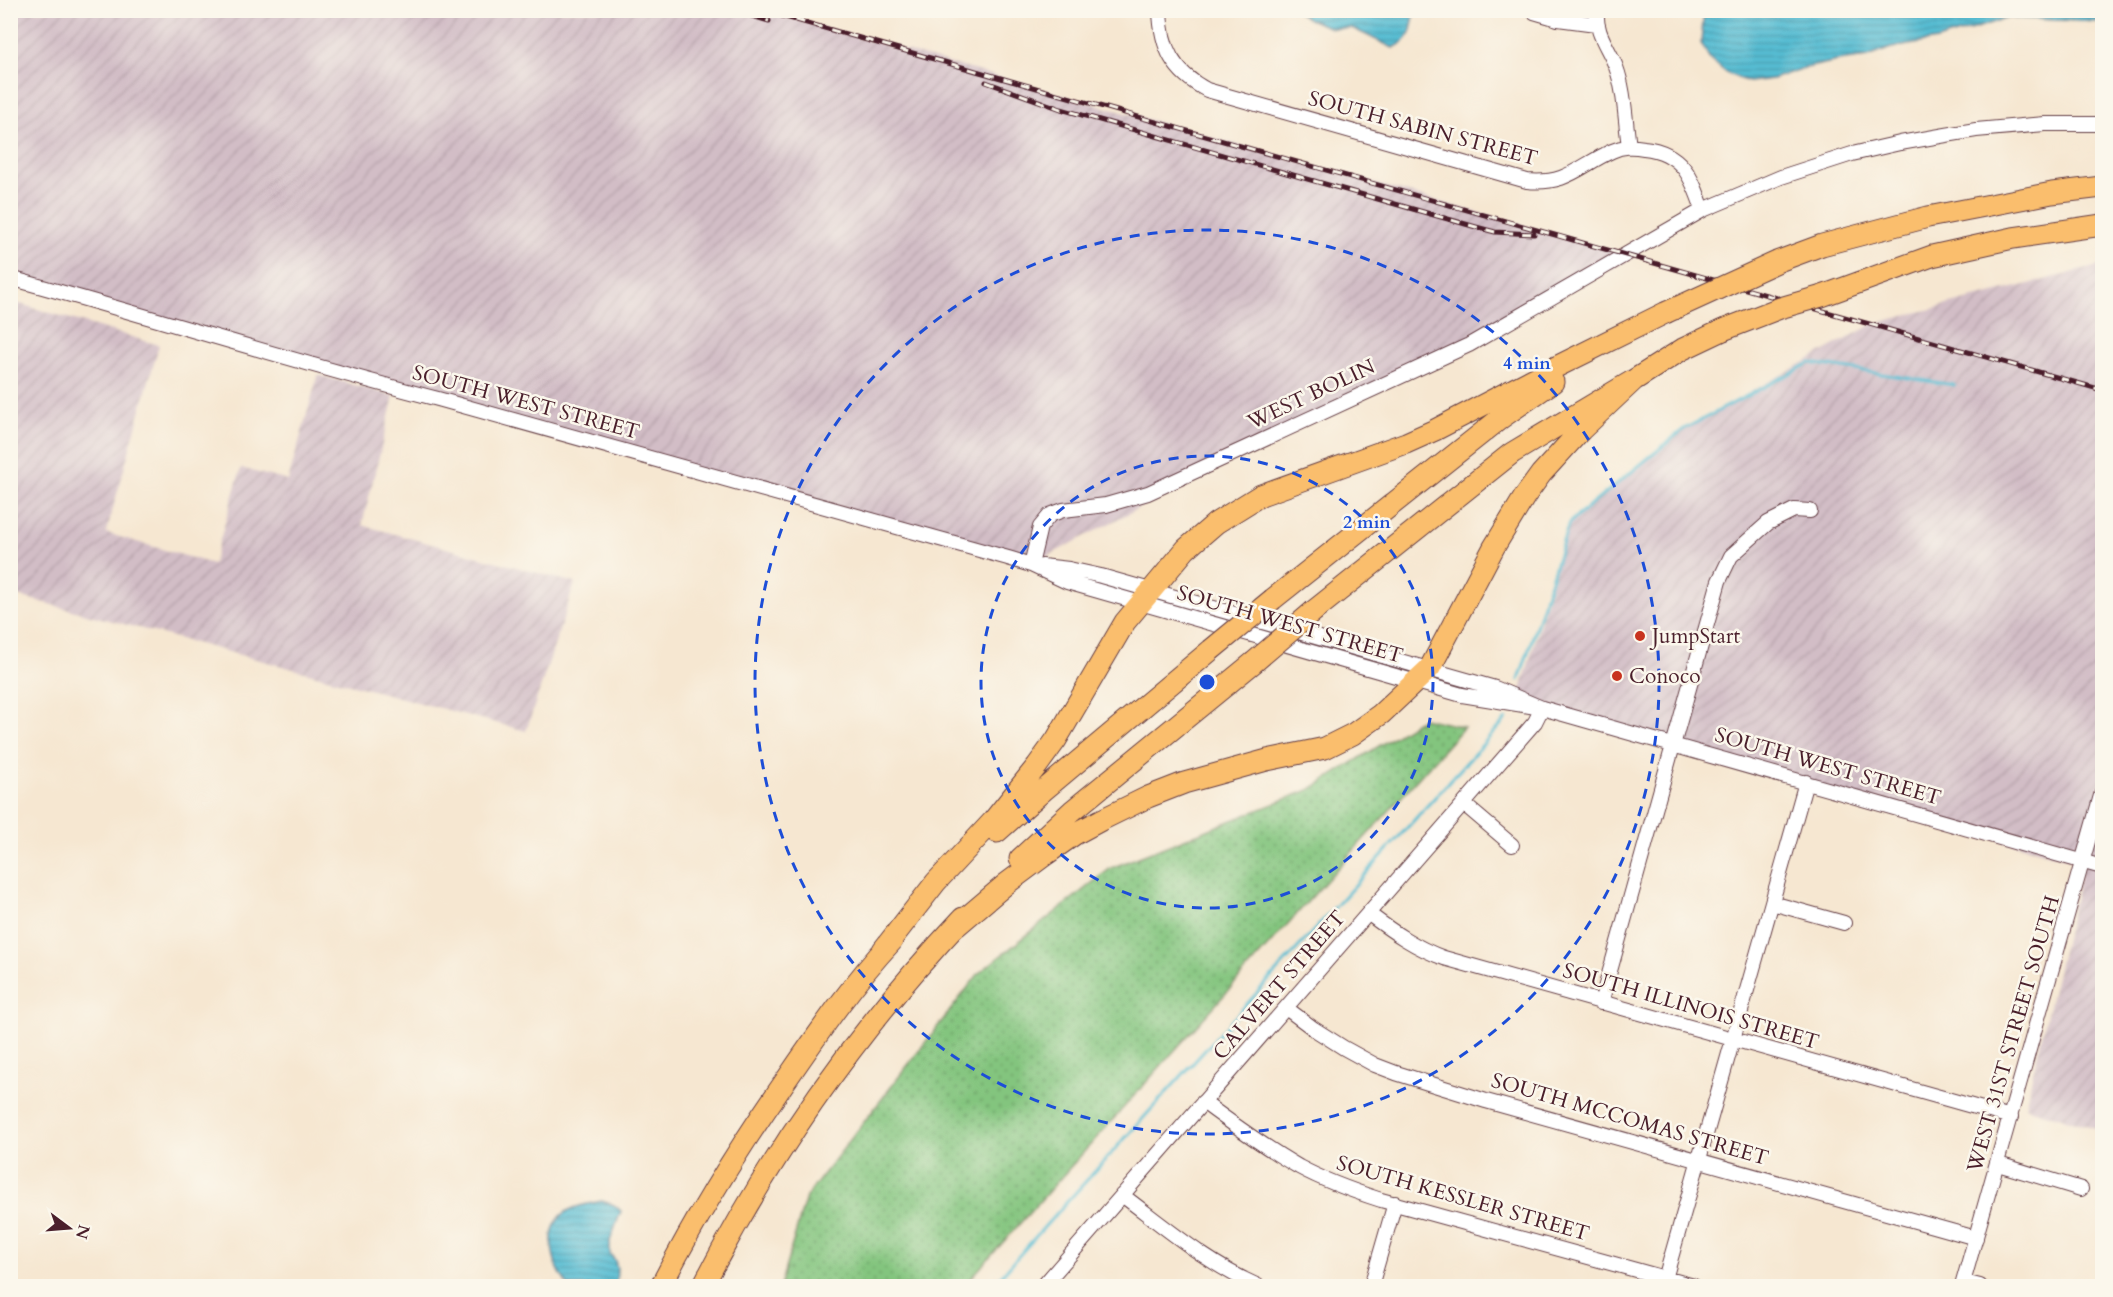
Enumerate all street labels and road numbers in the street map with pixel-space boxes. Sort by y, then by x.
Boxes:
street label: SOUTH SABIN STREET [1305,84,1541,173]
street label: WEST BOLIN [1242,352,1380,437]
street label: SOUTH WEST STREET [409,358,643,447]
street label: SOUTH WEST STREET [1173,578,1406,671]
street label: SOUTH WEST STREET [1711,720,1944,813]
street label: WEST 31ST STREET SOUTH [1960,892,2067,1177]
street label: CALVERT STREET [1206,904,1352,1066]
street label: SOUTH ILLINOIS STREET [1559,956,1822,1057]
street label: SOUTH MCCOMAS STREET [1488,1066,1772,1173]
street label: SOUTH KESSLER STREET [1333,1148,1593,1248]

